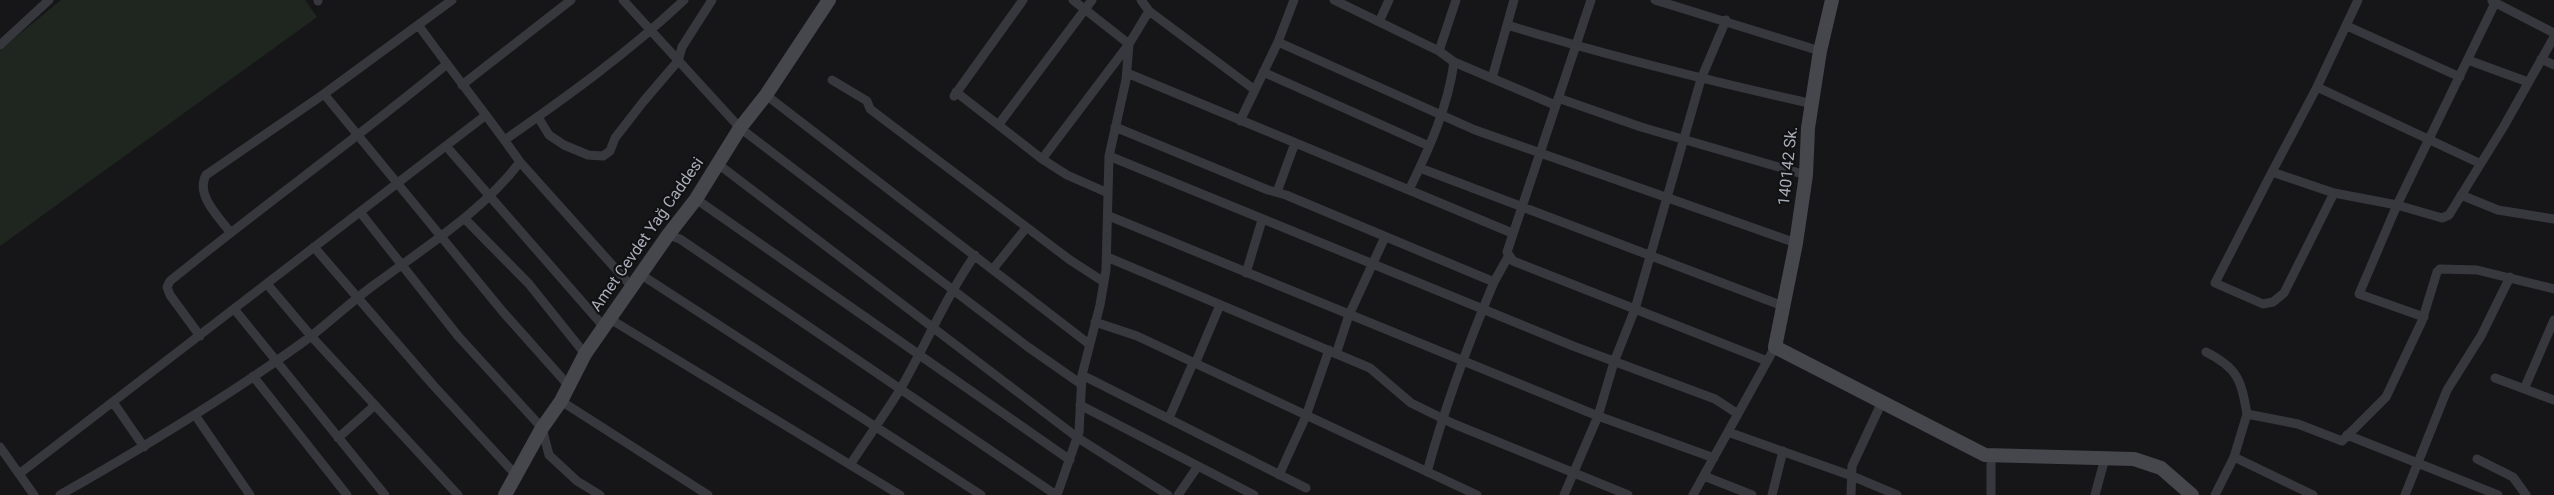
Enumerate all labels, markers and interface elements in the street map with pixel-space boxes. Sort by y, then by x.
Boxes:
street label: 140142 Sk. [1775,125,1803,207]
street label: Amet Cevdet Yağ Caddesi [587,154,709,316]

